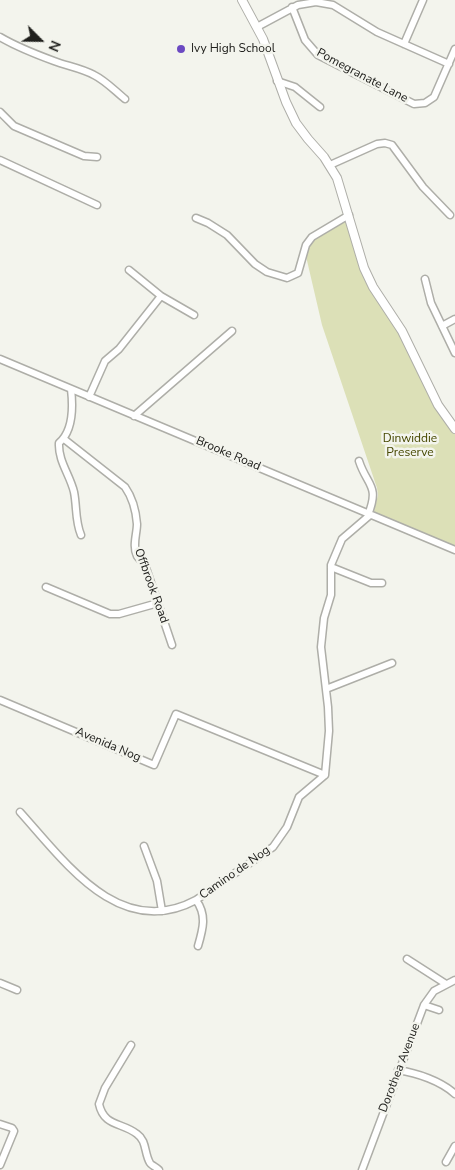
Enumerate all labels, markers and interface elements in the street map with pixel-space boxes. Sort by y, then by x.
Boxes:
north arrow [15,15,65,65]
text: N [43,38,65,55]
place label: Ivy High School [191,42,275,56]
marker: Ivy High School [175,43,187,55]
street label: Pomegranate Lane [314,46,410,106]
park label: Dinwiddie Preserve [383,432,437,460]
street label: Brooke Road [193,434,263,474]
street label: Offbrook Road [131,547,171,625]
street label: Avenida Nog [73,725,143,765]
street label: Camino de Nog [197,843,273,903]
street label: Dorothea Avenue [376,1021,424,1115]

